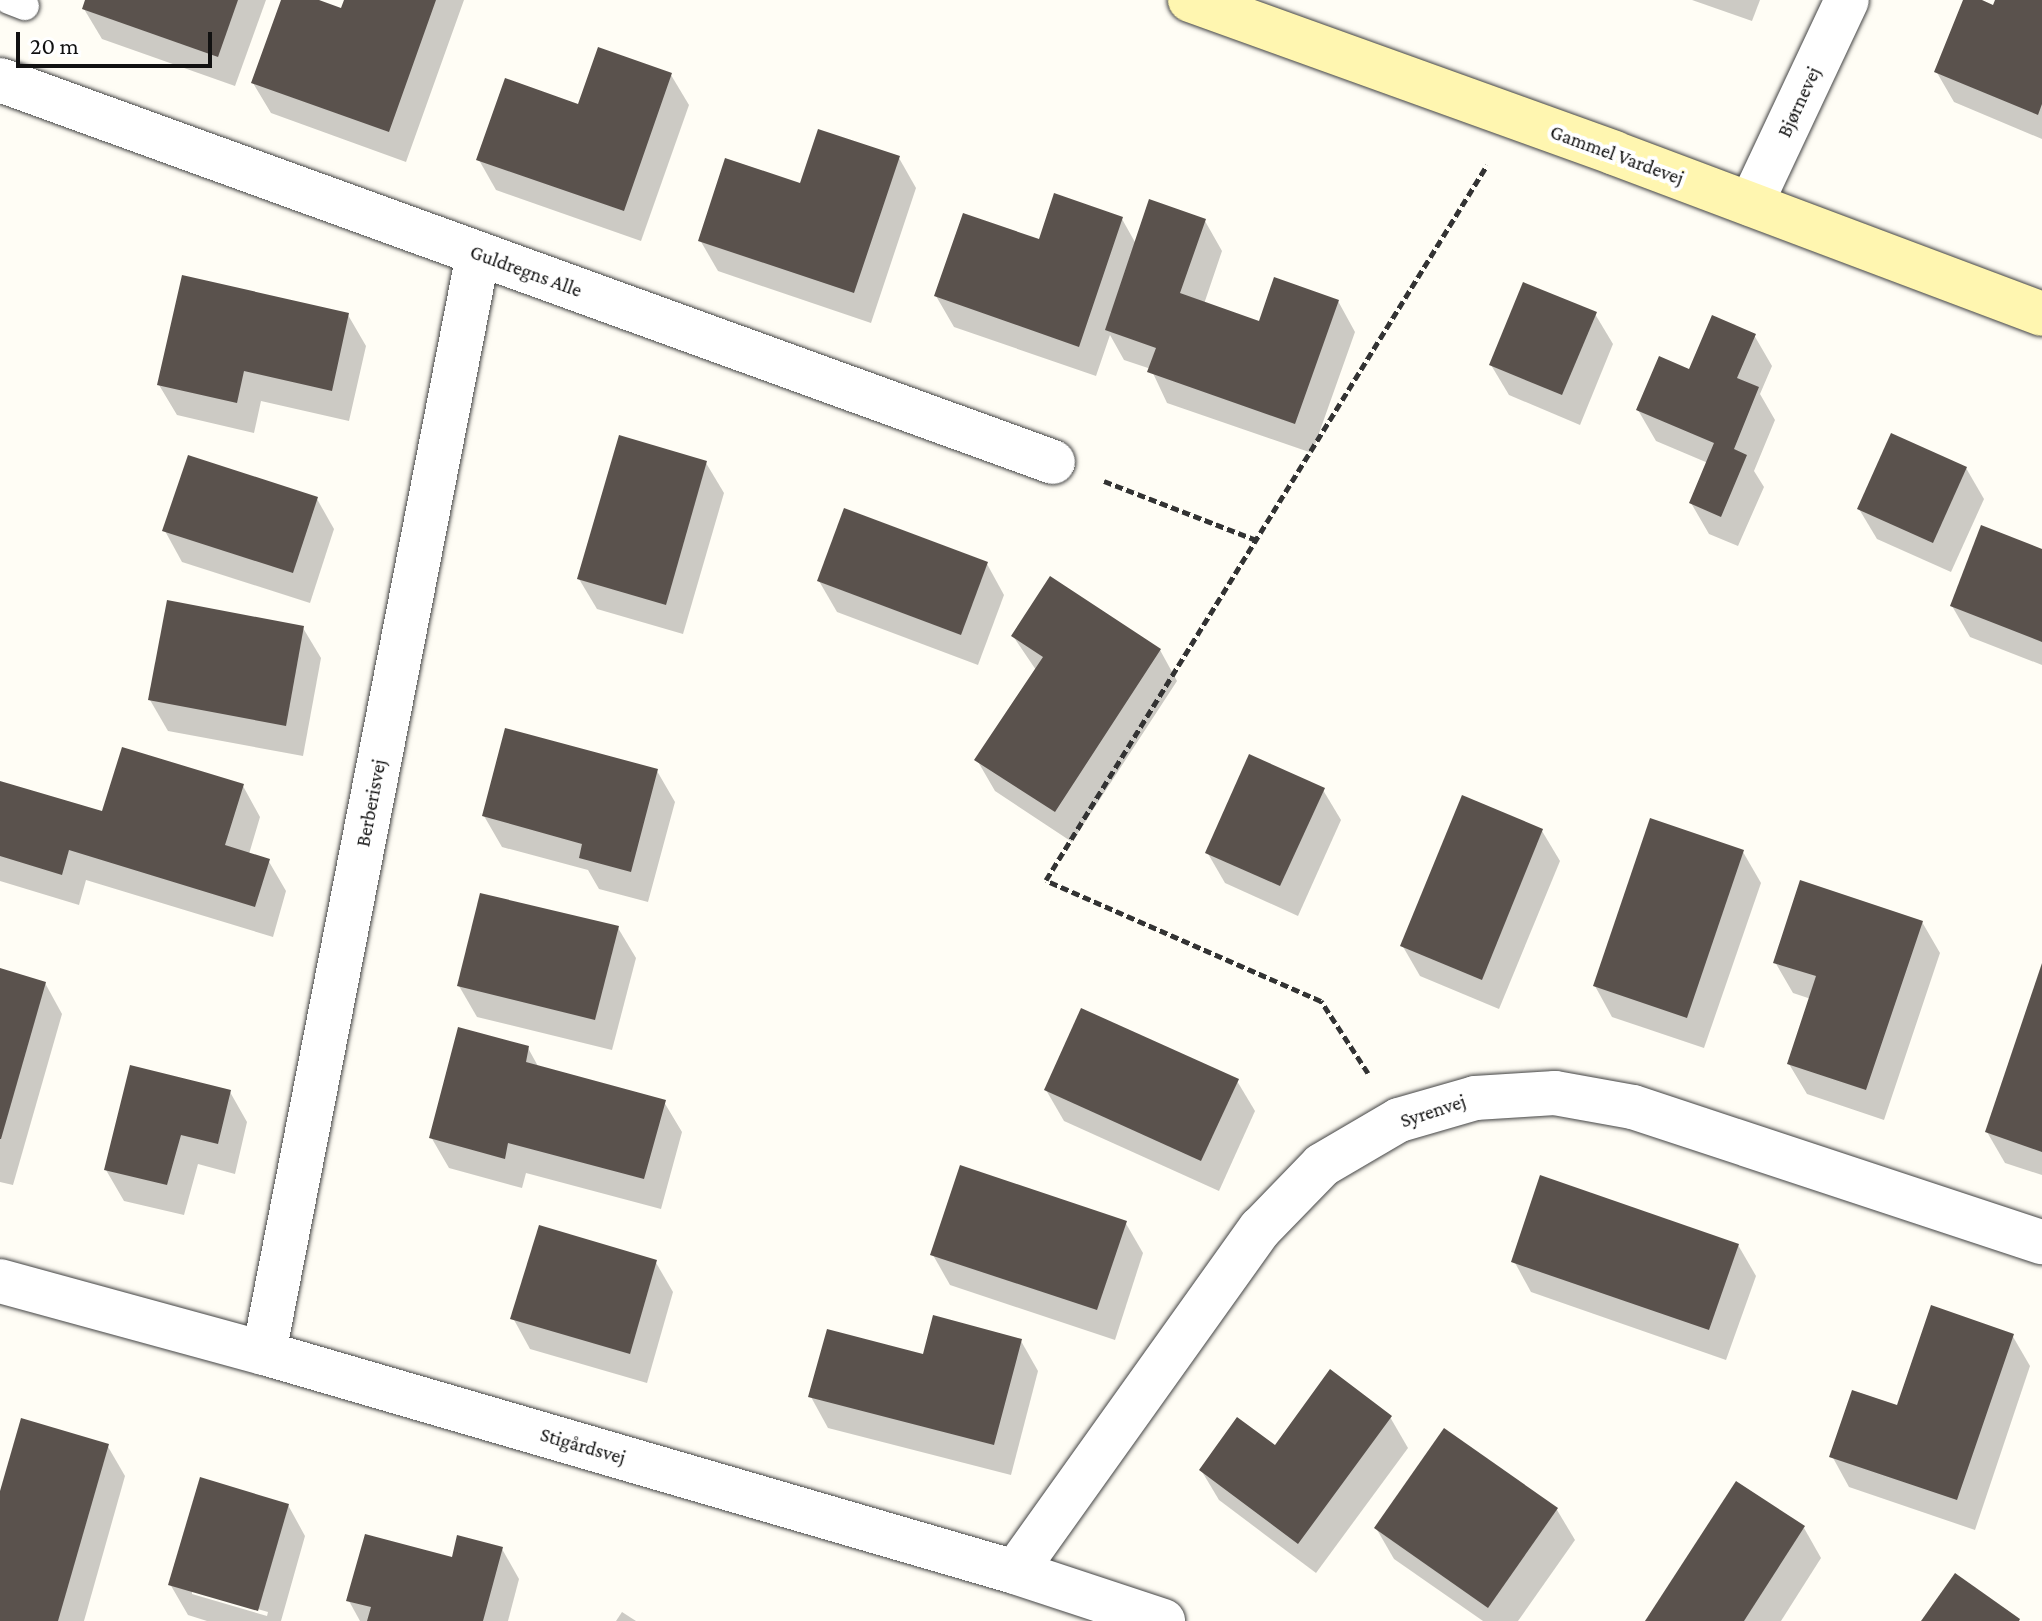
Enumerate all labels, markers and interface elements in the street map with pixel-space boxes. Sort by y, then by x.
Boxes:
scale bar [20,16,216,66]
text: 20 m [30,32,79,59]
street label: Bjørnevej [1772,63,1826,141]
street label: Gammel Vardevej [1547,120,1687,190]
street label: Guldregns Alle [467,240,585,302]
street label: Berberisvej [351,757,391,849]
street label: Syrenvej [1397,1089,1469,1133]
street label: Stigårdsvej [538,1422,628,1470]

